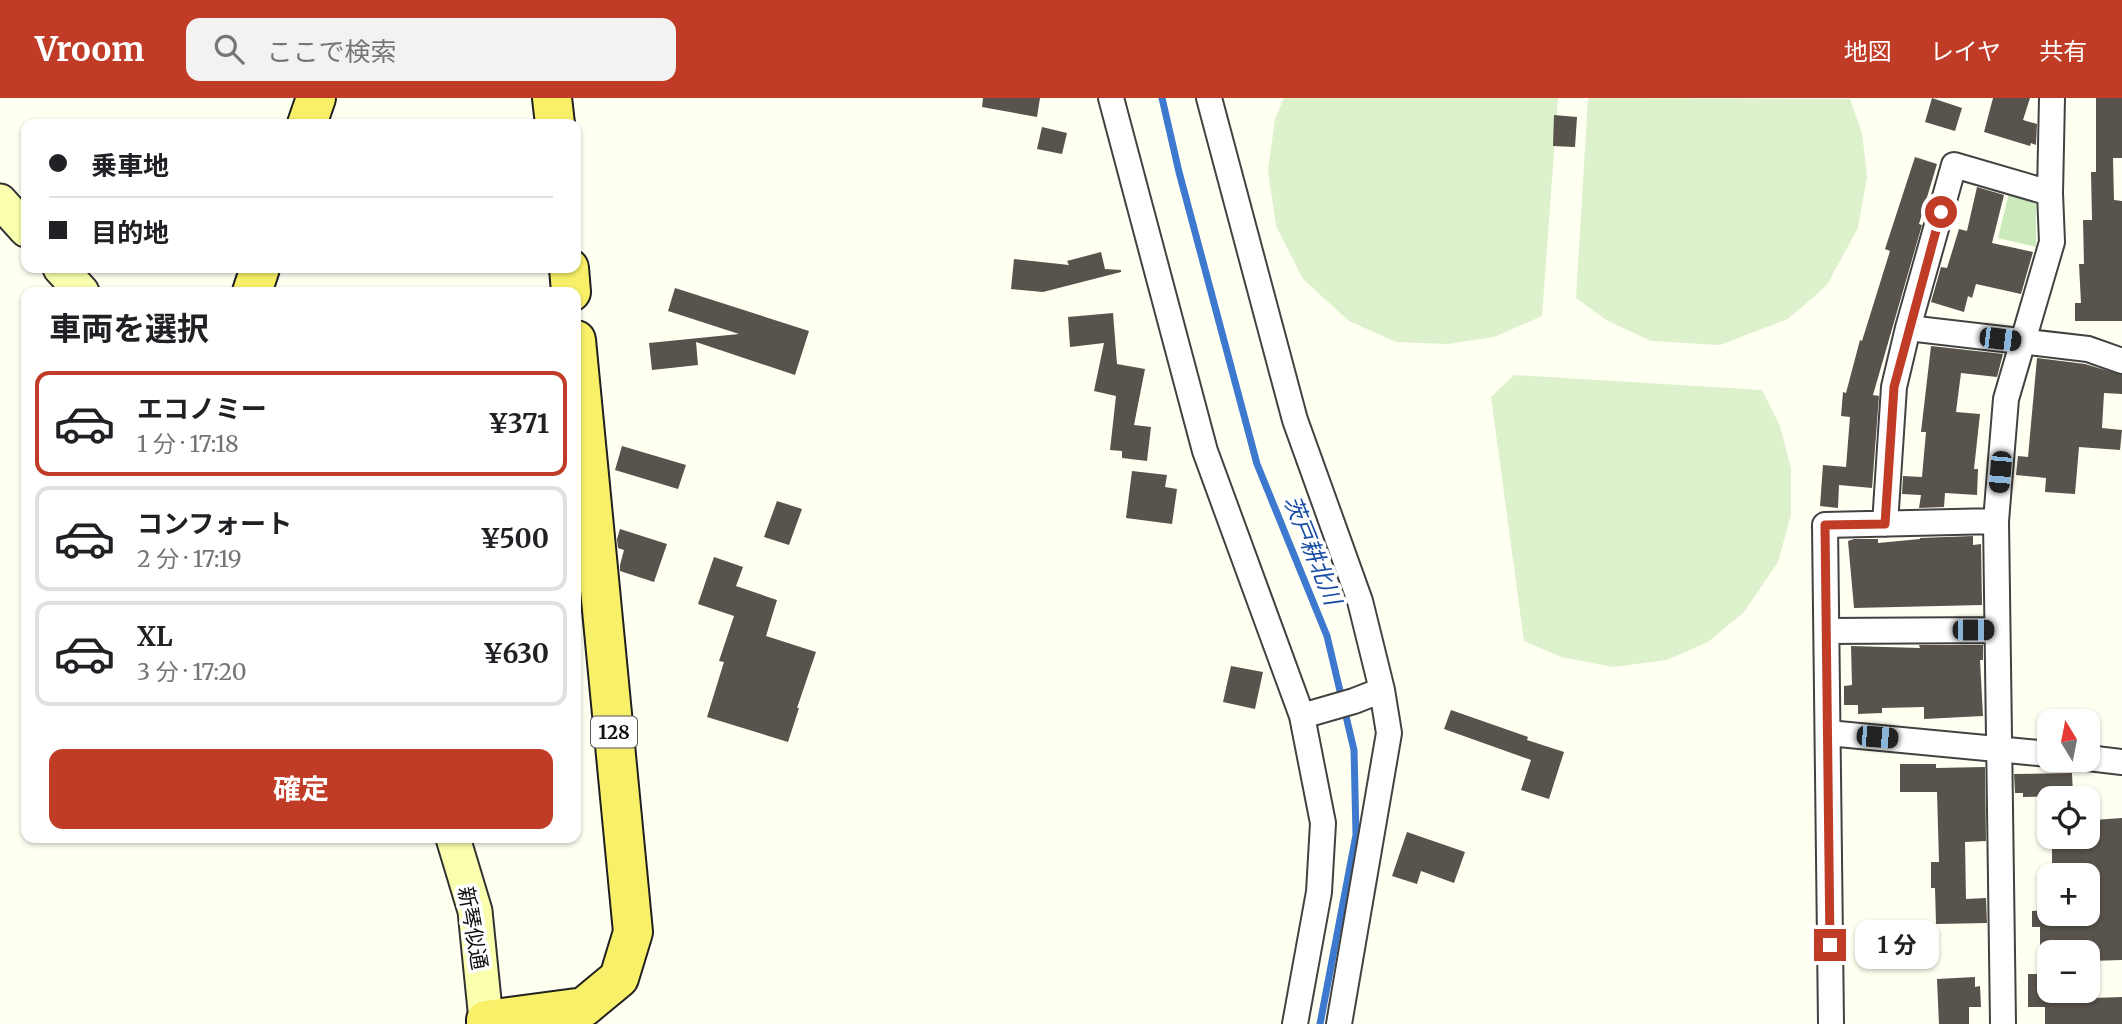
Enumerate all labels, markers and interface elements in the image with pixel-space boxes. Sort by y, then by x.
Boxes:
search box [186,18,676,81]
text: Vroom [35,29,144,70]
icon: search [210,30,248,68]
text: ここで検索 [266,35,396,68]
text: 地図 [1844,36,1892,67]
text: レイヤ [1930,36,2001,67]
text: 共有 [2039,36,2087,67]
text: 乗車地 [91,149,169,182]
route start [1925,196,1957,228]
text: 目的地 [91,216,169,249]
text: 車両を選択 [49,309,209,349]
car [1978,326,2023,352]
icon: car [53,392,116,455]
text: エコノミー [137,392,267,425]
text: ¥371 [488,407,549,440]
text: 1 分 · 17:18 [137,429,239,458]
car [1988,450,2013,494]
water label: 茨戸耕北川 [1278,491,1349,612]
icon: car [53,507,116,570]
text: コンフォート [137,507,292,540]
text: ¥500 [480,522,549,555]
text: 2 分 · 17:19 [137,544,242,573]
text: XL [137,620,173,653]
car [1953,620,1995,641]
icon: car [53,622,116,685]
text: ¥630 [483,637,549,670]
text: 3 分 · 17:20 [137,657,247,686]
north arrow [2037,709,2100,772]
map controls [2037,709,2100,1003]
road number: 128 [591,716,637,748]
car [1856,725,1899,749]
button: 確定 [49,749,553,829]
button: locate [2037,786,2100,849]
button: + [2037,863,2100,926]
street label: 新琴似通 [452,884,494,972]
callout: 1 分 [1854,920,1938,970]
route end [1814,929,1846,961]
text: 1 分 [1877,930,1917,959]
button: − [2037,940,2100,1003]

